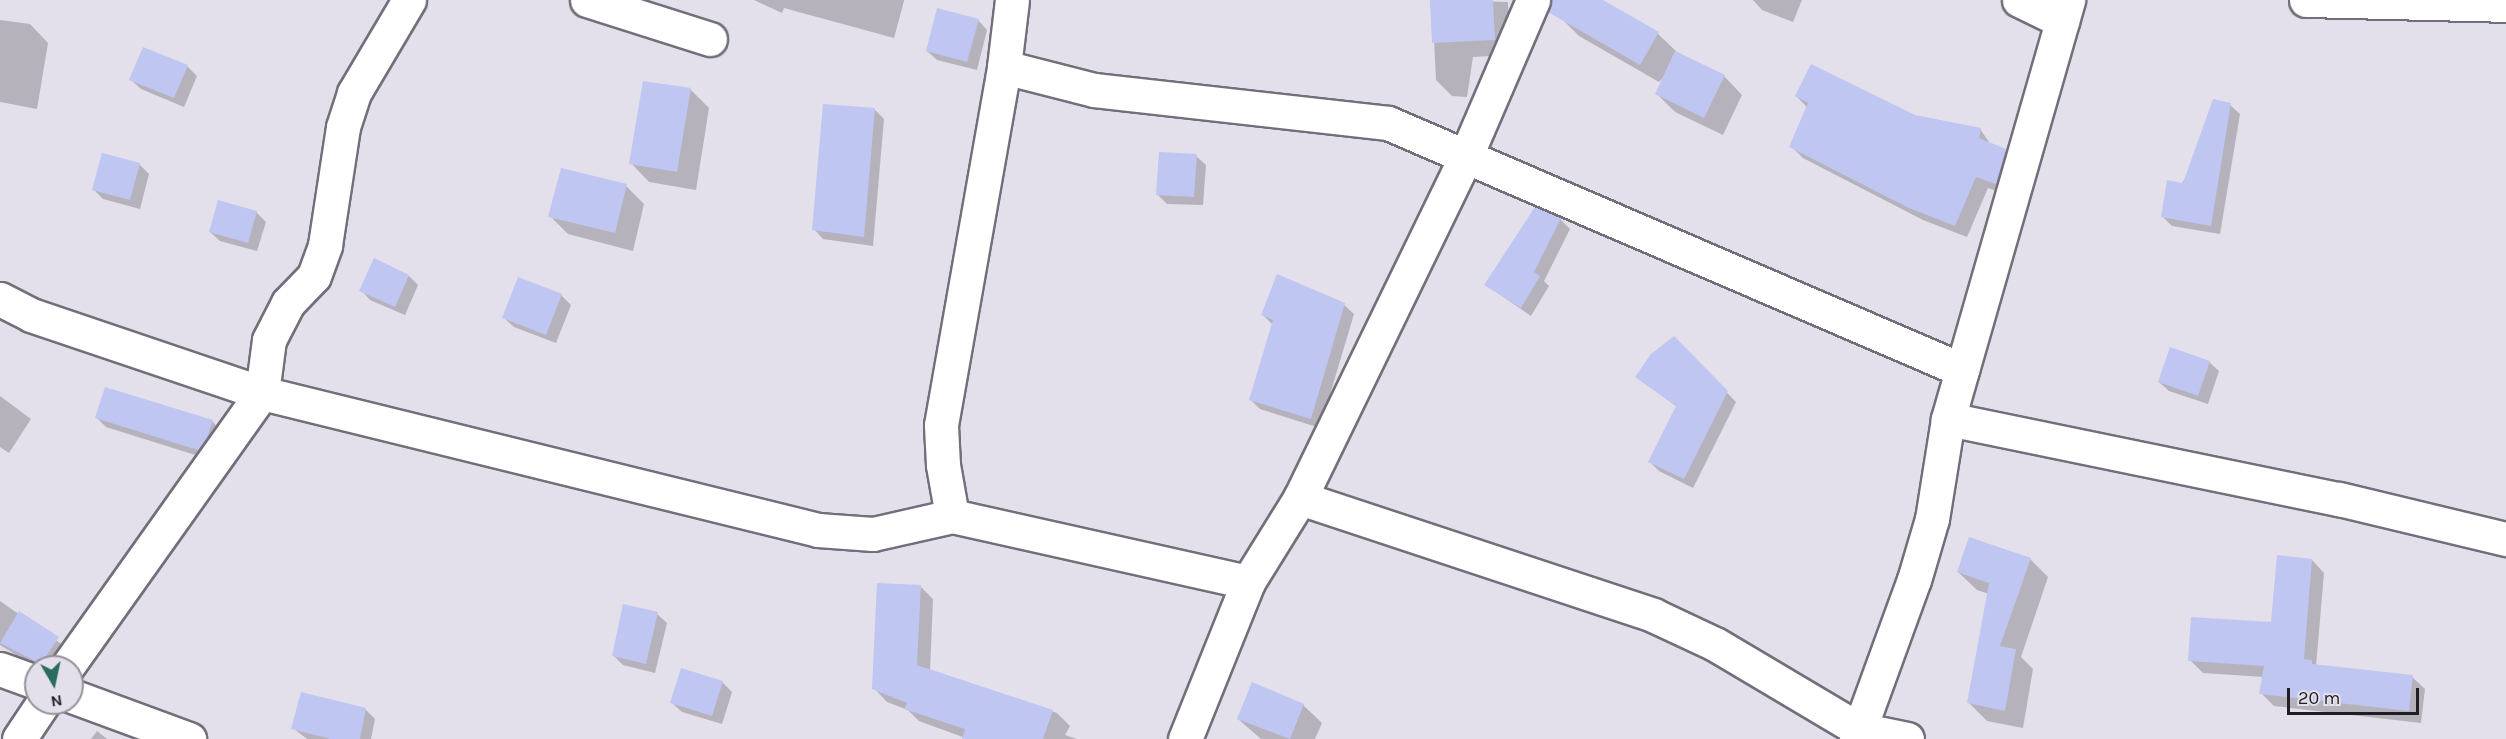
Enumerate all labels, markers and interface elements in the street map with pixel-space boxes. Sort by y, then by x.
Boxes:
north arrow [24,655,84,715]
scale bar [2290,676,2422,714]
text: 20 m [2298,687,2340,709]
text: N [49,691,64,712]

